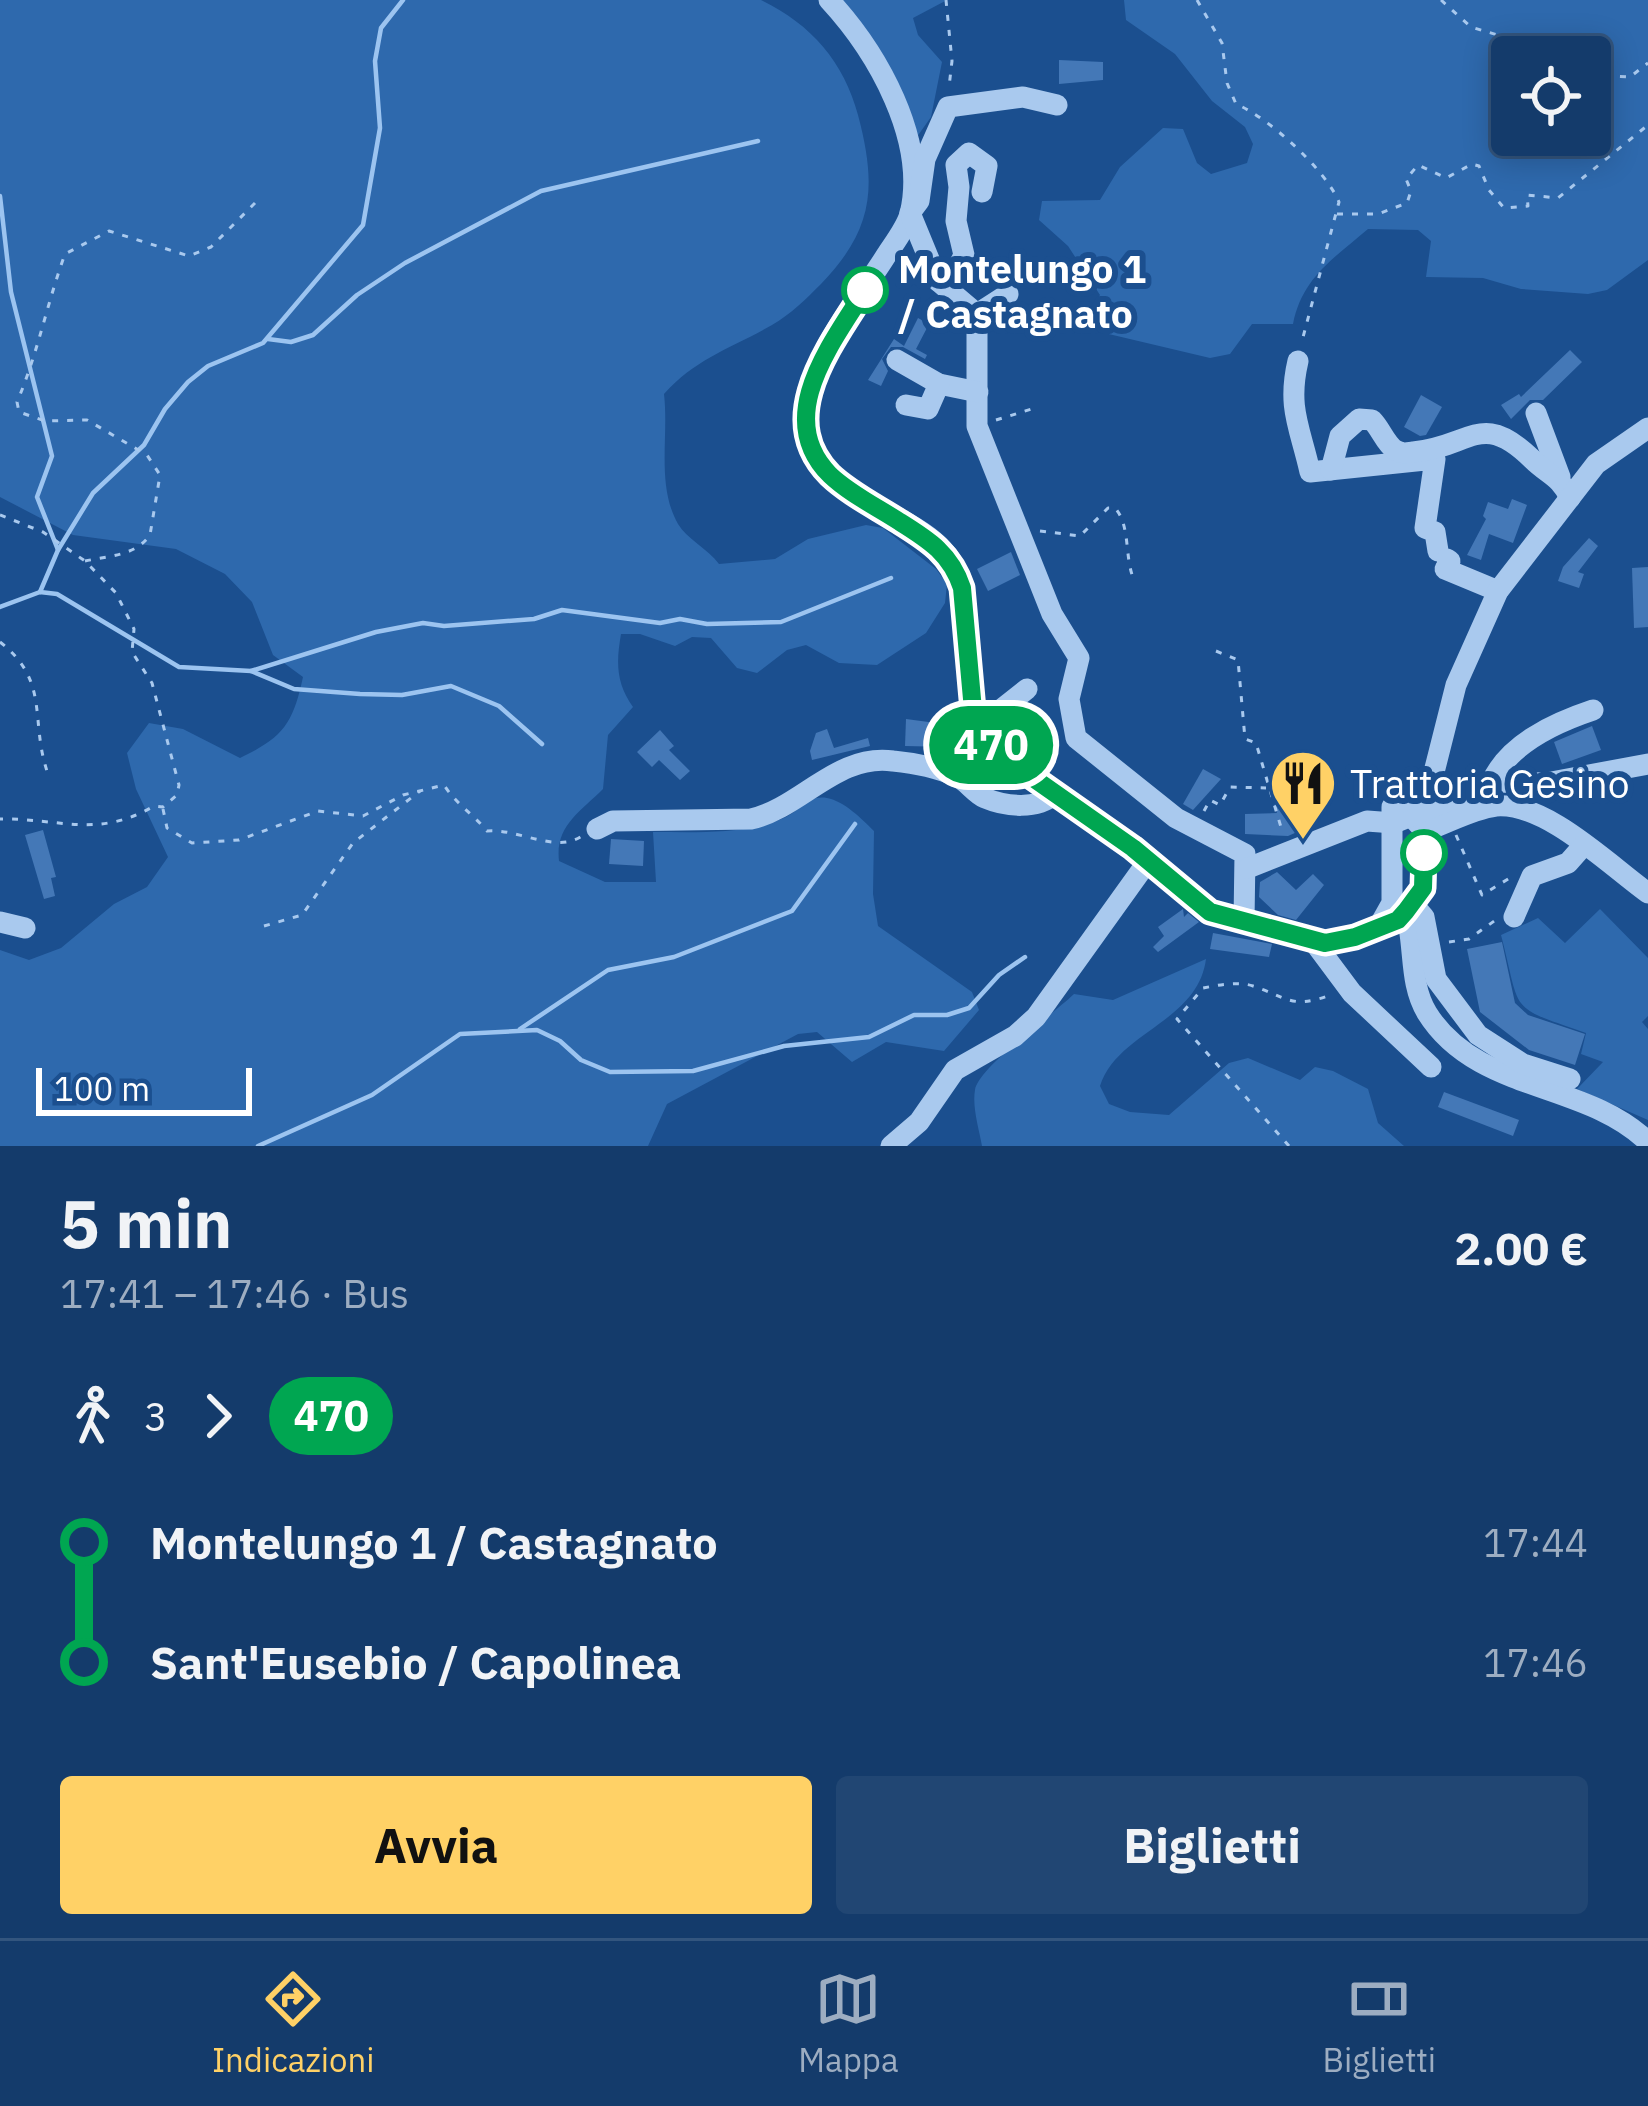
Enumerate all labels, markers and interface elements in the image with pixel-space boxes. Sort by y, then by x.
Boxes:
map controls [1491,36,1611,156]
button: locate [1491,36,1611,156]
place label: Montelungo 1 / Castagnato [898,243,1146,339]
marker: Montelungo 1 / Castagnato [843,268,887,312]
line badge: 470 [922,706,1060,784]
text: 470 [953,717,1029,772]
restaurant icon: Trattoria Gesino [1268,748,1338,842]
place label: Trattoria Gesino [1350,758,1630,809]
unlabelled marker [1402,831,1446,875]
scale bar [36,1062,252,1115]
text: 100 m [54,1067,150,1110]
text: 5 min [60,1180,232,1266]
text: 2.00 € [1454,1219,1588,1277]
text: 17:41 – 17:46 · Bus [60,1268,409,1319]
icon: walk [60,1383,126,1449]
icon: forward [185,1383,251,1449]
text: 470 [293,1388,369,1443]
text: 3 [144,1391,167,1442]
text: Montelungo 1 / Castagnato [150,1513,718,1571]
text: 17:44 [1483,1517,1588,1568]
text: Sant'Eusebio / Capolinea [150,1633,681,1691]
text: 17:46 [1483,1637,1588,1688]
button: Avvia [60,1776,812,1914]
button: Biglietti [836,1776,1588,1914]
tab: Indicazioni [212,1966,374,2081]
tab: Mappa [798,1966,899,2081]
tab: Biglietti [1322,1966,1436,2081]

